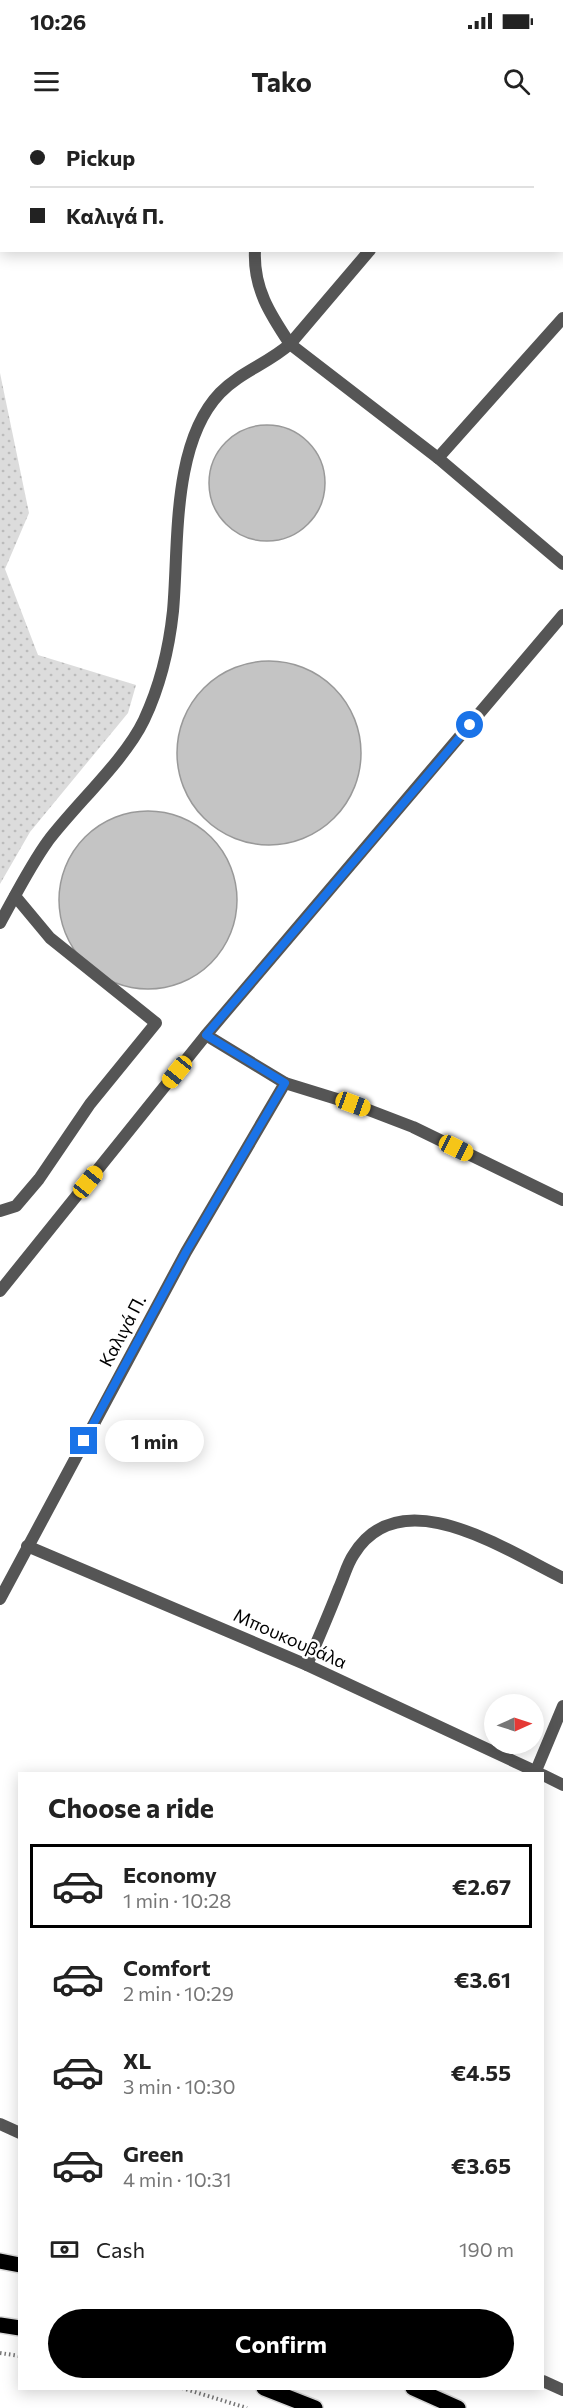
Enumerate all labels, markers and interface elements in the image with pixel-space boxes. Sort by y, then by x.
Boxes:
text: 10:26 [30,8,86,35]
icon: menu [30,65,63,98]
text: Tako [251,65,312,98]
icon: search [500,65,533,98]
text: Pickup [66,144,135,171]
text: Καλιγά Π. [66,202,164,229]
route start [456,711,483,738]
car [159,1052,195,1092]
car [333,1089,373,1119]
car [436,1132,476,1164]
car [70,1162,106,1202]
street label: Καλιγά Π. [94,1291,150,1370]
callout: 1 min [105,1420,204,1462]
route end [70,1427,97,1454]
text: 1 min [131,1429,178,1453]
street label: Μπουκουβάλα [230,1603,350,1673]
north arrow [484,1694,544,1754]
map controls [484,1694,544,1754]
text: Choose a ride [48,1791,214,1824]
icon: car [51,1859,105,1913]
text: Economy [123,1861,217,1888]
text: €2.67 [452,1873,511,1900]
text: 1 min · 10:28 [123,1888,231,1912]
icon: car [51,1952,105,2006]
text: Comfort [123,1954,211,1981]
text: €3.61 [454,1966,511,1993]
text: 2 min · 10:29 [123,1981,234,2005]
icon: car [51,2045,105,2099]
text: XL [123,2047,151,2074]
text: €4.55 [451,2059,511,2086]
text: 3 min · 10:30 [123,2074,235,2098]
icon: car [51,2138,105,2192]
text: Green [123,2140,184,2167]
text: €3.65 [451,2152,511,2179]
text: 4 min · 10:31 [123,2167,232,2191]
icon: cash [48,2233,81,2266]
text: Cash [96,2236,145,2263]
text: 190 m [459,2237,514,2261]
button: Confirm [48,2309,514,2378]

